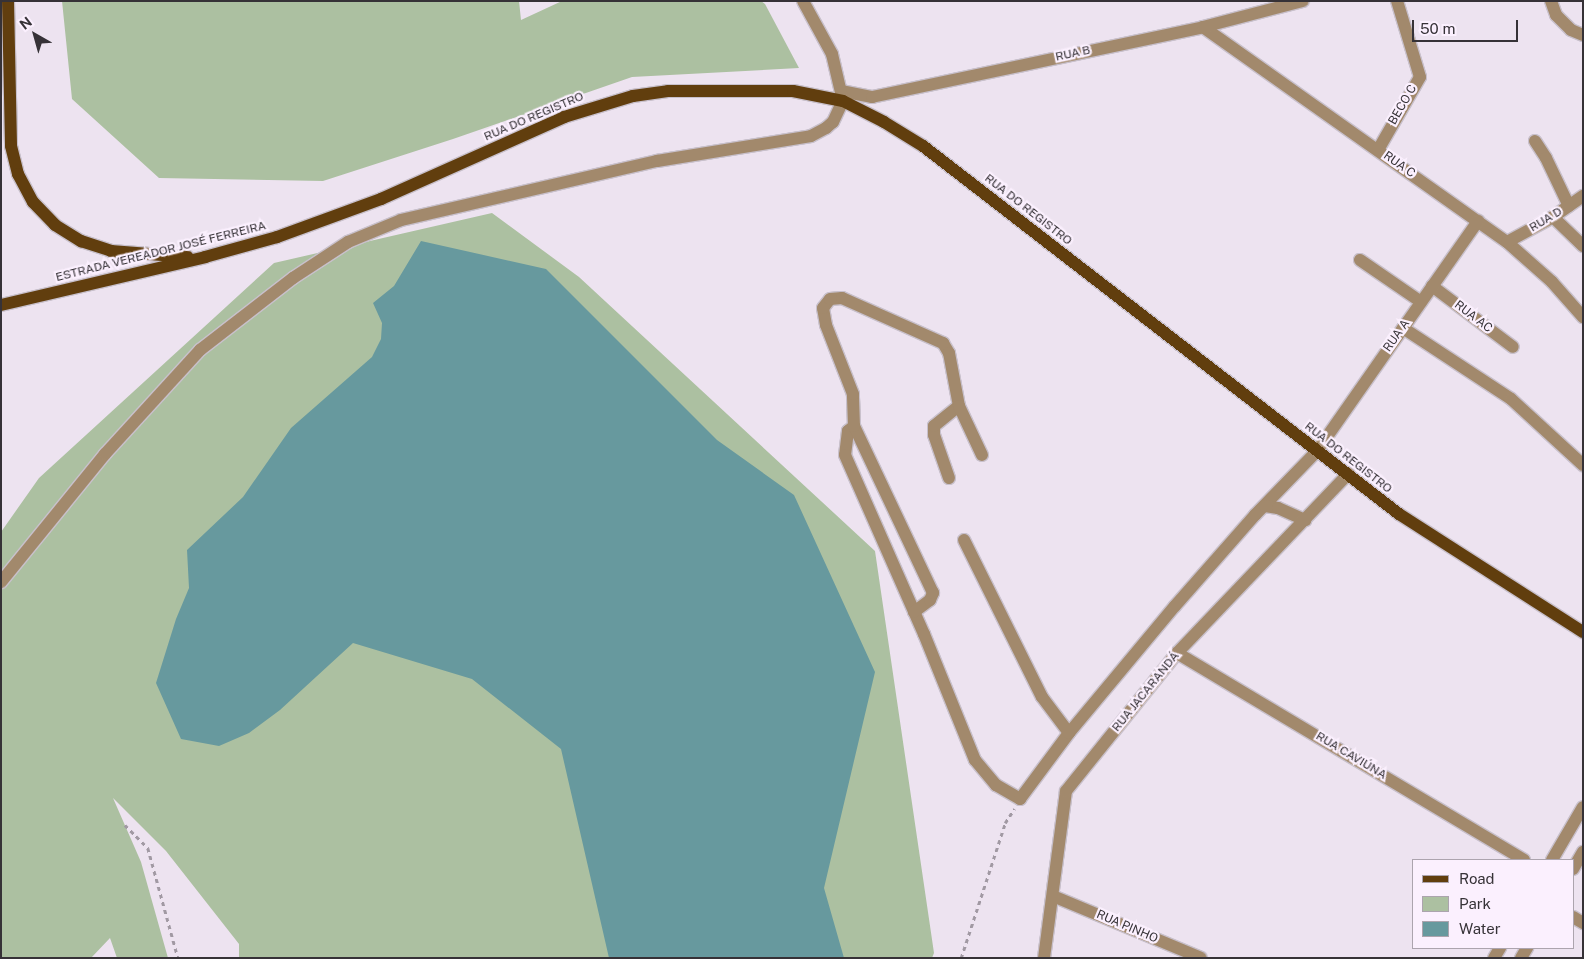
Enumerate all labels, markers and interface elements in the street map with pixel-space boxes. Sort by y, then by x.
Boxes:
north arrow [10,10,60,60]
scale bar [1414,10,1520,42]
text: N [17,14,35,33]
text: 50 m [1420,20,1455,37]
street label: RUA B [1054,43,1092,65]
street label: BECO C [1386,82,1420,128]
street label: RUA DO REGISTRO [482,89,586,145]
street label: RUA C [1380,149,1418,181]
street label: RUA DO REGISTRO [981,171,1075,249]
street label: RUA D [1527,205,1565,235]
street label: ESTRADA VEREADOR JOSÉ FERREIRA [54,219,268,285]
street label: RUA AC [1451,298,1495,336]
street label: RUA A [1381,317,1413,355]
street label: RUA DO REGISTRO [1301,419,1395,497]
street label: RUA JACARANDÁ [1109,649,1183,735]
street label: RUA CAVIÚNA [1313,729,1389,783]
legend [1412,859,1574,949]
text: Road [1459,870,1495,887]
text: Park [1459,895,1491,912]
street label: RUA PINHO [1094,908,1160,946]
text: Water [1459,920,1501,937]

